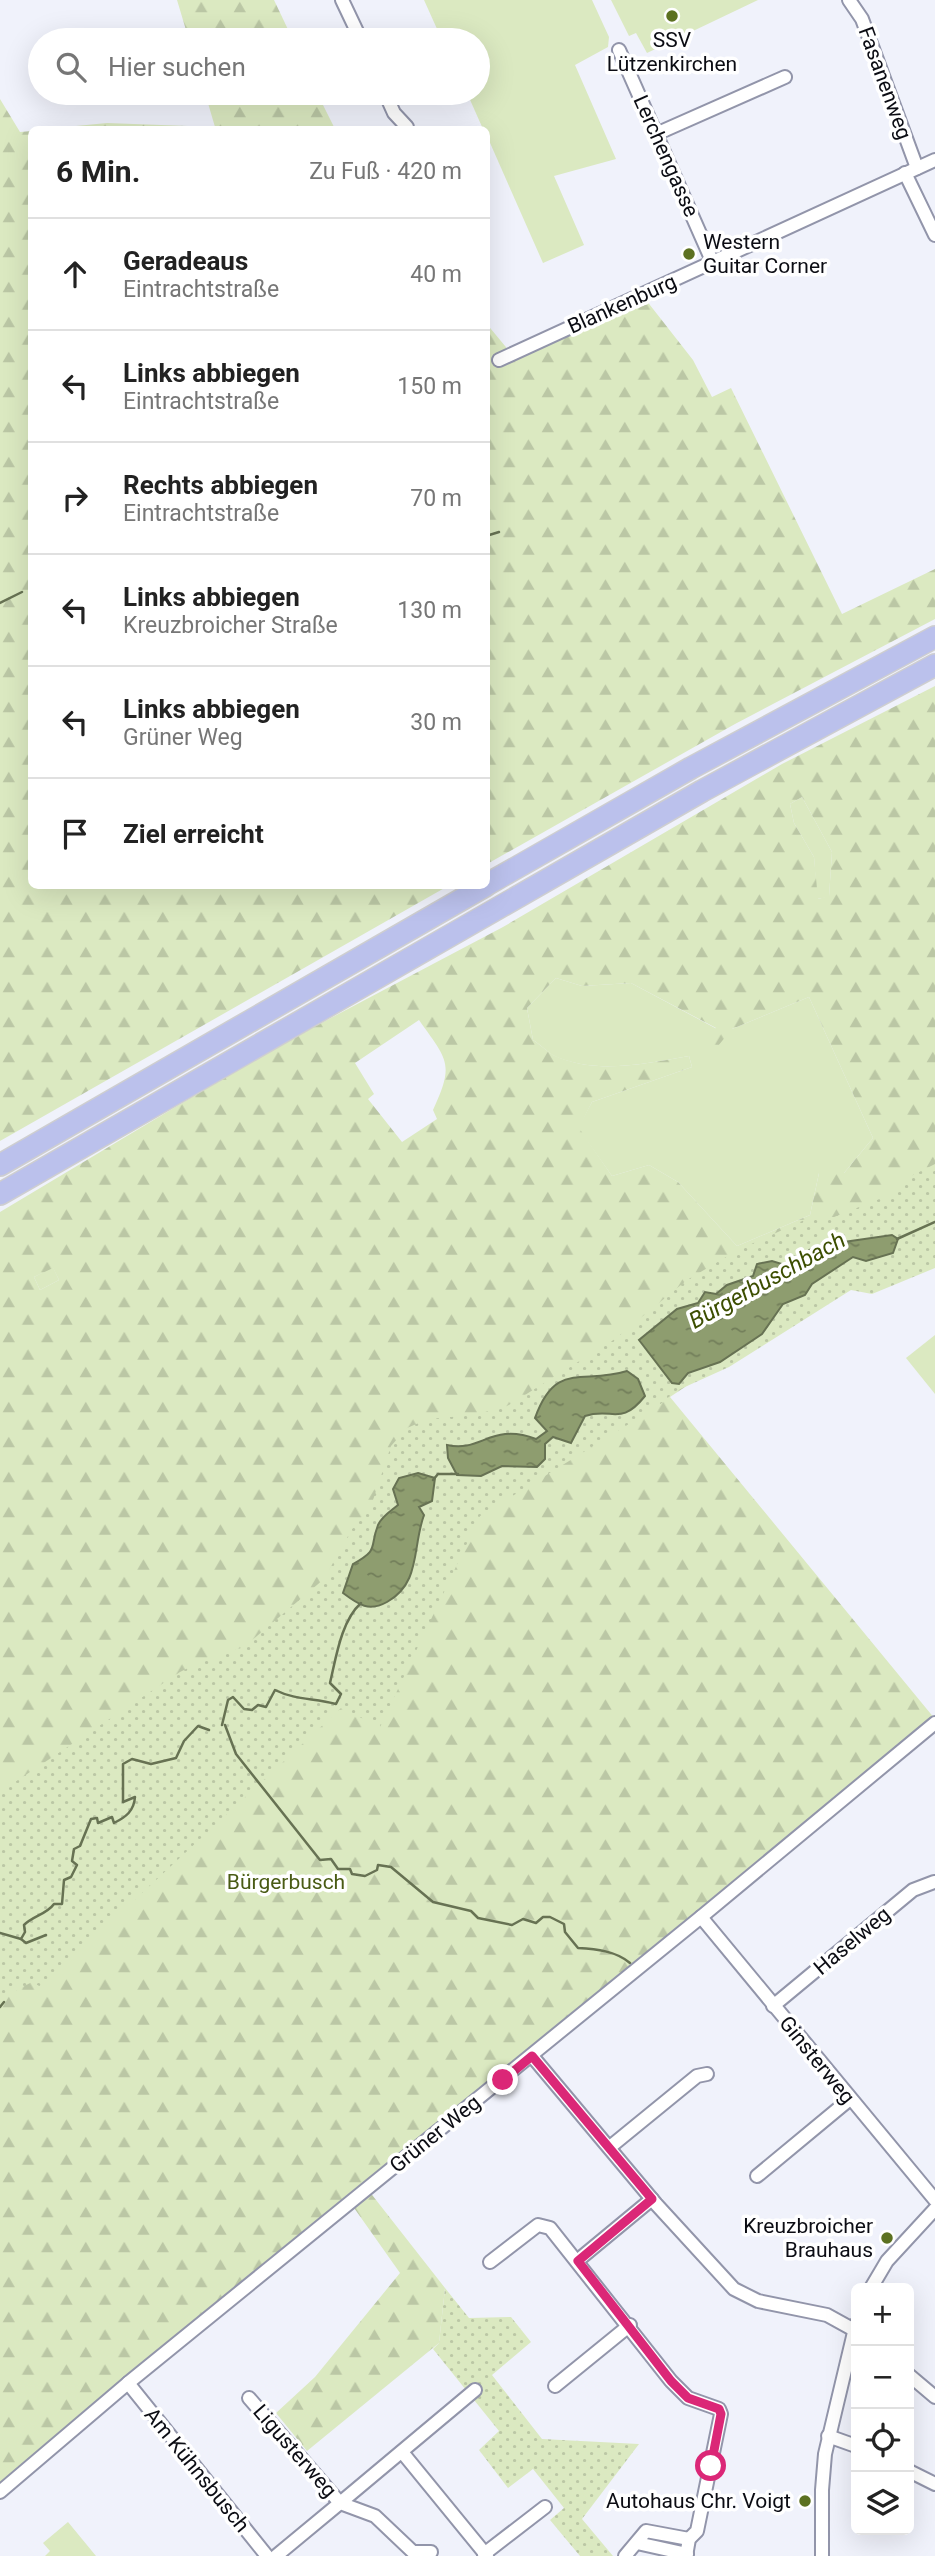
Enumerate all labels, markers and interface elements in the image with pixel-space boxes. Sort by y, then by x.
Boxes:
marker: SSV Lützenkirchen [664,8,680,24]
street label: Fasanenweg [854,23,916,143]
search box [28,28,490,105]
place label: SSV Lützenkirchen [607,28,737,76]
icon: search [52,48,90,86]
text: Hier suchen [108,52,246,82]
street label: Lerchengasse [628,91,704,221]
text: 6 Min. [56,154,140,189]
text: Zu Fuß · 420 m [309,158,462,185]
place label: Western Guitar Corner [703,230,827,278]
text: Geradeaus [123,246,248,276]
marker: Western Guitar Corner [681,246,697,262]
icon: ahead [56,255,94,293]
text: 40 m [410,261,462,288]
street label: Blankenburg [564,269,680,339]
text: Eintrachtstraße [123,276,279,303]
text: Links abbiegen [123,358,300,388]
icon: left [56,367,94,405]
text: 150 m [397,373,462,400]
text: Eintrachtstraße [123,388,279,415]
text: Rechts abbiegen [123,470,318,500]
icon: right [56,479,94,517]
text: 70 m [410,485,462,512]
text: Eintrachtstraße [123,500,279,527]
text: Links abbiegen [123,582,300,612]
icon: left [56,591,94,629]
text: 130 m [397,597,462,624]
text: Kreuzbroicher Straße [123,612,338,639]
text: Links abbiegen [123,694,300,724]
icon: left [56,703,94,741]
text: 30 m [410,709,462,736]
text: Grüner Weg [123,724,243,751]
icon: arrive [56,815,94,853]
text: Ziel erreicht [123,819,264,849]
water label: Bürgerbuschbach [684,1226,850,1335]
park label: Bürgerbusch [227,1870,345,1894]
street label: Haselweg [809,1902,895,1980]
street label: Ginsterweg [774,2011,860,2109]
route end [487,2064,518,2095]
street label: Grüner Weg [385,2090,485,2178]
place label: Kreuzbroicher Brauhaus [743,2214,873,2262]
marker: Kreuzbroicher Brauhaus [879,2230,895,2246]
map controls [851,2283,914,2535]
button: + [851,2283,914,2346]
button: − [851,2346,914,2409]
street label: Ligusterweg [248,2400,342,2502]
street label: Am Kühnsbusch [140,2403,254,2537]
button: locate [851,2409,914,2472]
route start [695,2450,726,2481]
button: layers [851,2472,914,2535]
place label: Autohaus Chr. Voigt [606,2489,791,2513]
marker: Autohaus Chr. Voigt [797,2493,813,2509]

